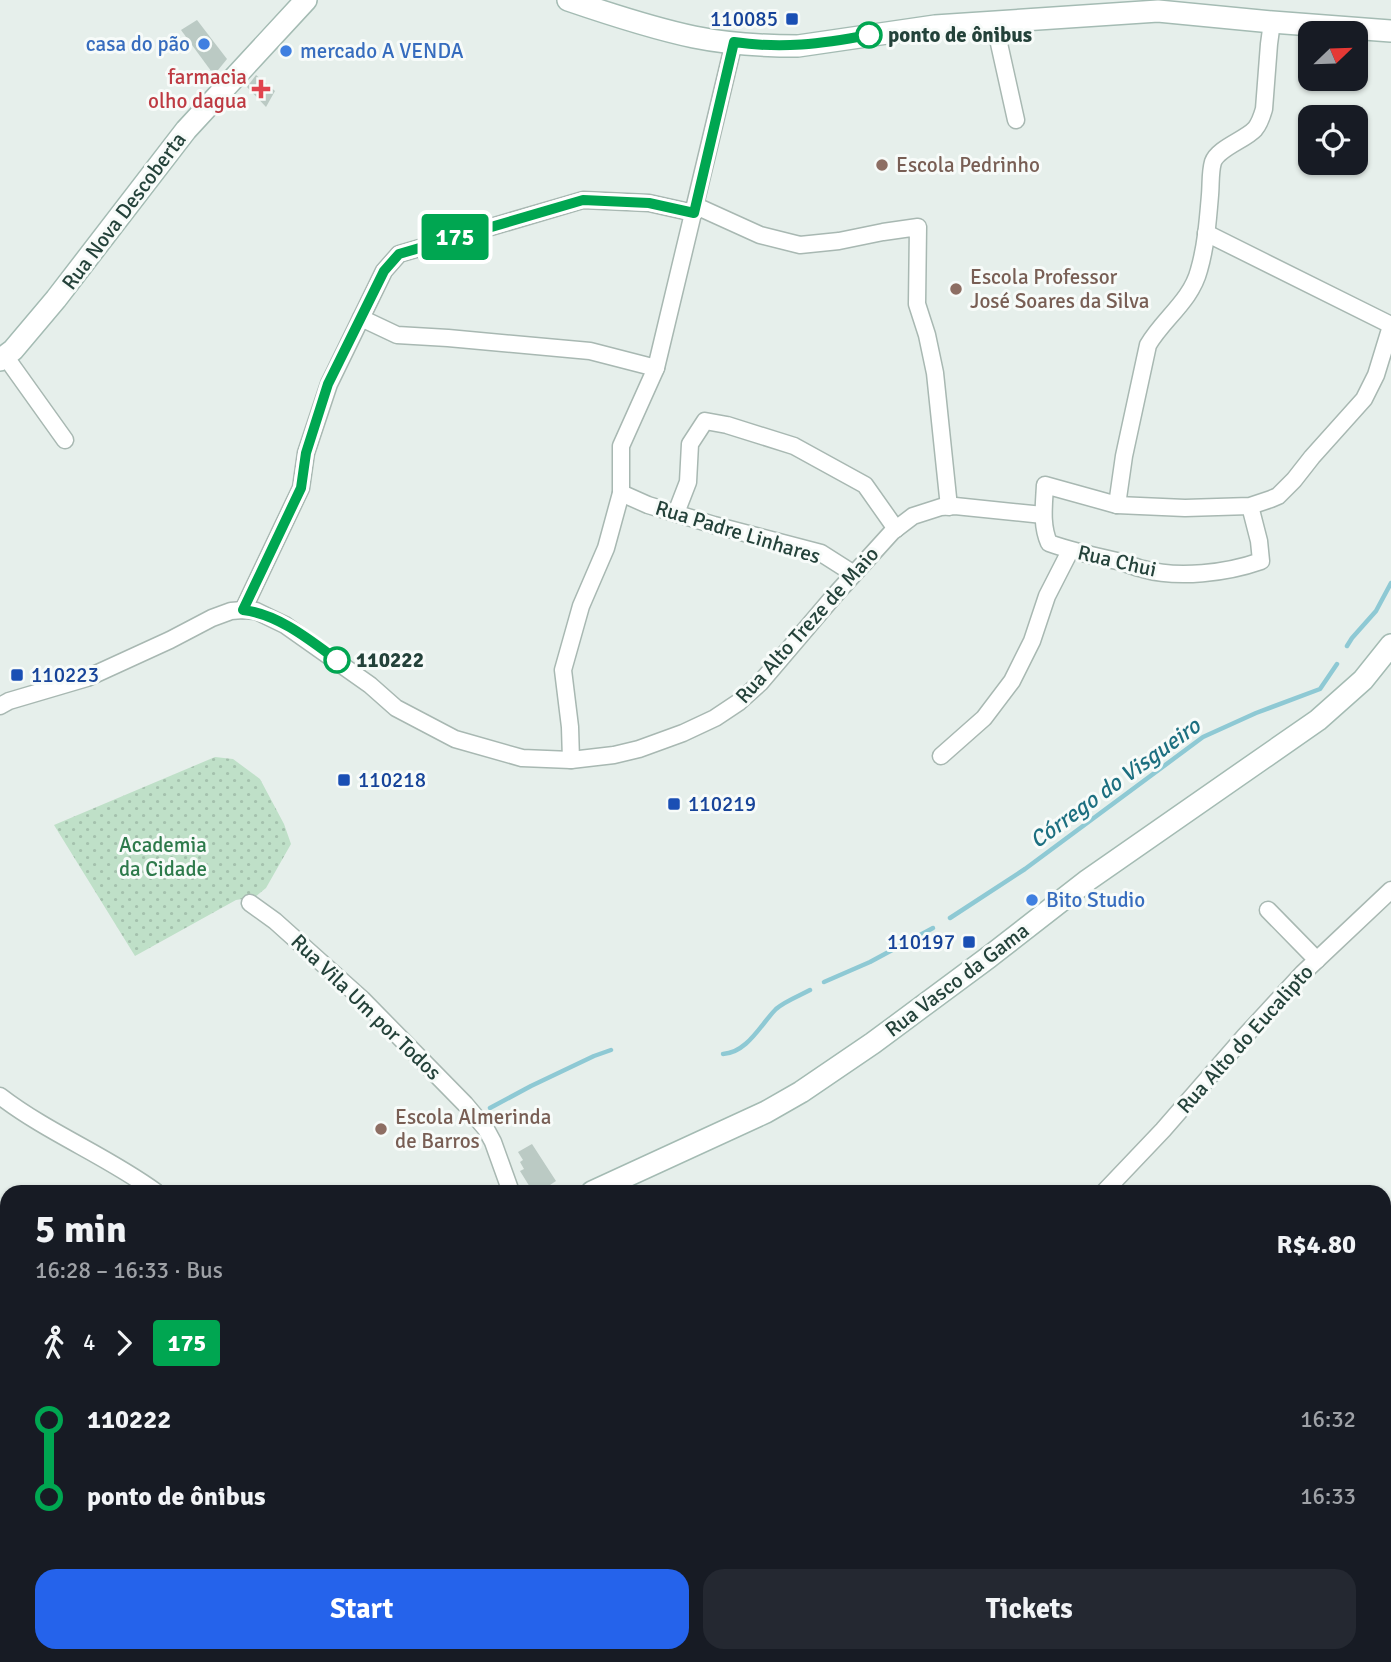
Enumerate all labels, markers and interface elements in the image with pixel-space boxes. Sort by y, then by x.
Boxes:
place label: 110085 [710,6,778,32]
marker: 110085 [784,11,800,27]
north arrow [1298,21,1368,91]
map controls [1298,21,1368,175]
marker: ponto de ônibus [856,22,882,48]
place label: ponto de ônibus [888,22,1032,48]
place label: casa do pão [86,31,190,57]
marker: casa do pão [196,36,212,52]
place label: mercado A VENDA [300,38,464,64]
marker: mercado A VENDA [278,43,294,59]
place label: farmacia olho dagua [148,64,247,114]
marker: farmacia olho dagua [253,81,269,97]
button: locate [1298,105,1368,175]
street label: Rua Nova Descoberta [56,127,192,295]
place label: Escola Pedrinho [896,152,1040,178]
marker: Escola Pedrinho [874,157,890,173]
line badge: 175 [415,214,495,260]
text: 175 [436,222,474,252]
place label: Escola Professor José Soares da Silva [970,264,1149,314]
marker: Escola Professor José Soares da Silva [948,281,964,297]
street label: Rua Padre Linhares [652,495,824,569]
street label: Rua Chui [1075,539,1159,583]
street label: Rua Alto Treze de Maio [730,541,884,709]
marker: 110222 [324,647,350,673]
place label: 110222 [356,647,424,673]
place label: 110223 [31,662,99,688]
marker: 110223 [9,667,25,683]
water label: Córrego do Visgueiro [1024,711,1207,855]
place label: 110218 [358,767,426,793]
marker: 110218 [336,772,352,788]
place label: 110219 [688,791,756,817]
marker: 110219 [666,796,682,812]
park label: Academia da Cidade [119,832,207,882]
place label: Bito Studio [1046,887,1145,913]
marker: Bito Studio [1024,892,1040,908]
street label: Rua Vasco da Gama [880,917,1034,1043]
street label: Rua Vila Um por Todos [286,929,446,1085]
place label: 110197 [887,929,955,955]
marker: 110197 [961,934,977,950]
street label: Rua Alto do Eucalipto [1171,959,1319,1119]
place label: Escola Almerinda de Barros [395,1104,551,1154]
marker: Escola Almerinda de Barros [373,1121,389,1137]
text: 5 min [35,1206,127,1253]
text: R$4.80 [1276,1229,1356,1261]
text: 16:28 – 16:33 · Bus [35,1256,223,1285]
icon: walk [35,1324,73,1362]
icon: forward [105,1324,143,1362]
text: 4 [83,1328,95,1357]
text: 175 [167,1328,206,1358]
text: 110222 [87,1404,171,1436]
text: 16:32 [1300,1405,1356,1434]
text: ponto de ônibus [87,1481,266,1513]
text: 16:33 [1300,1482,1356,1511]
button: Start [35,1569,689,1649]
button: Tickets [703,1569,1356,1649]

